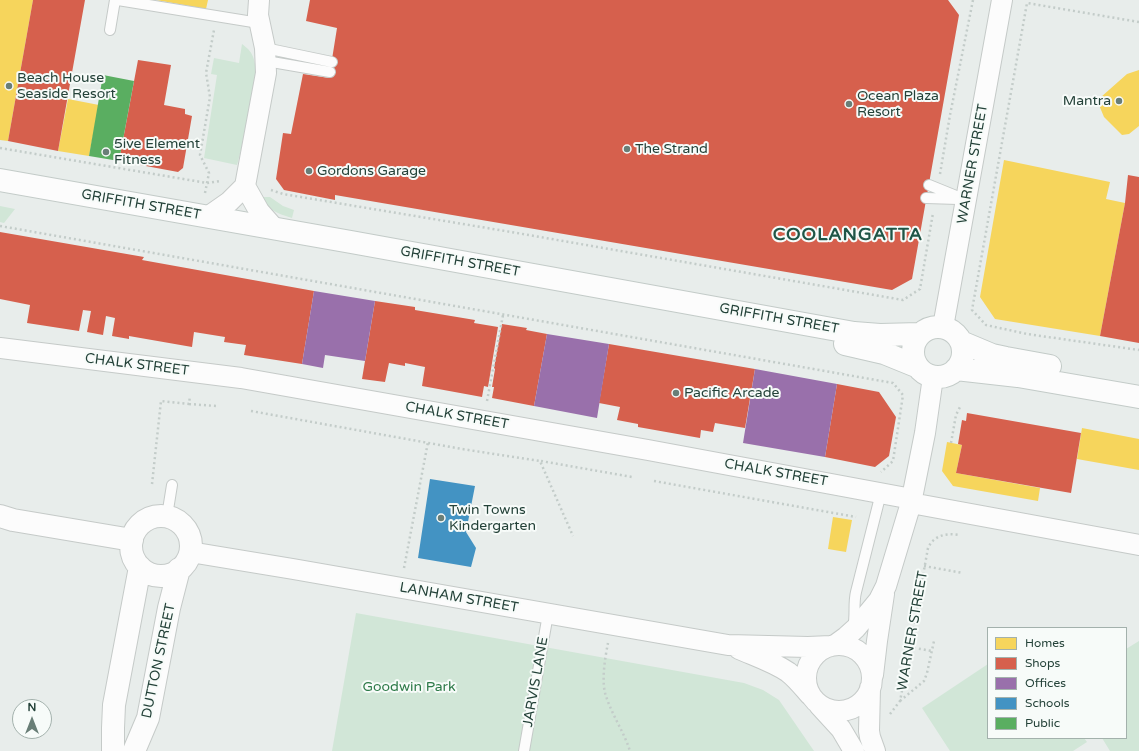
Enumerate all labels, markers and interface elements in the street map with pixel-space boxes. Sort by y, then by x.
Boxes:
place label: Beach House Seaside Resort [17,70,116,102]
marker: Beach House Seaside Resort [4,81,14,91]
place label: Ocean Plaza Resort [857,88,939,120]
place label: Mantra [1063,93,1111,109]
marker: Mantra [1114,96,1124,106]
marker: Ocean Plaza Resort [844,99,854,109]
street label: WARNER STREET [954,103,992,225]
place label: 5ive Element Fitness [114,136,200,168]
place label: The Strand [635,141,708,157]
marker: The Strand [622,144,632,154]
marker: 5ive Element Fitness [101,147,111,157]
place label: Gordons Garage [317,163,426,179]
marker: Gordons Garage [304,166,314,176]
street label: GRIFFITH STREET [80,186,202,224]
district label: COOLANGATTA [773,224,923,246]
street label: GRIFFITH STREET [399,243,521,281]
street label: GRIFFITH STREET [718,300,840,338]
street label: CHALK STREET [84,350,190,380]
place label: Pacific Arcade [684,385,779,401]
marker: Pacific Arcade [671,388,681,398]
street label: CHALK STREET [404,399,510,433]
street label: CHALK STREET [723,456,829,490]
place label: Twin Towns Kindergarten [449,502,536,534]
marker: Twin Towns Kindergarten [436,513,446,523]
street label: WARNER STREET [894,570,932,692]
street label: LANHAM STREET [398,579,520,617]
street label: DUTTON STREET [139,602,179,720]
legend [987,627,1127,739]
street label: JARVIS LANE [520,636,552,728]
text: Homes [1025,636,1065,650]
text: Shops [1025,656,1060,670]
text: Offices [1025,676,1066,690]
park label: Goodwin Park [362,679,456,695]
text: Schools [1025,696,1069,710]
north arrow [12,699,52,739]
text: N [28,701,36,714]
text: Public [1025,716,1060,730]

